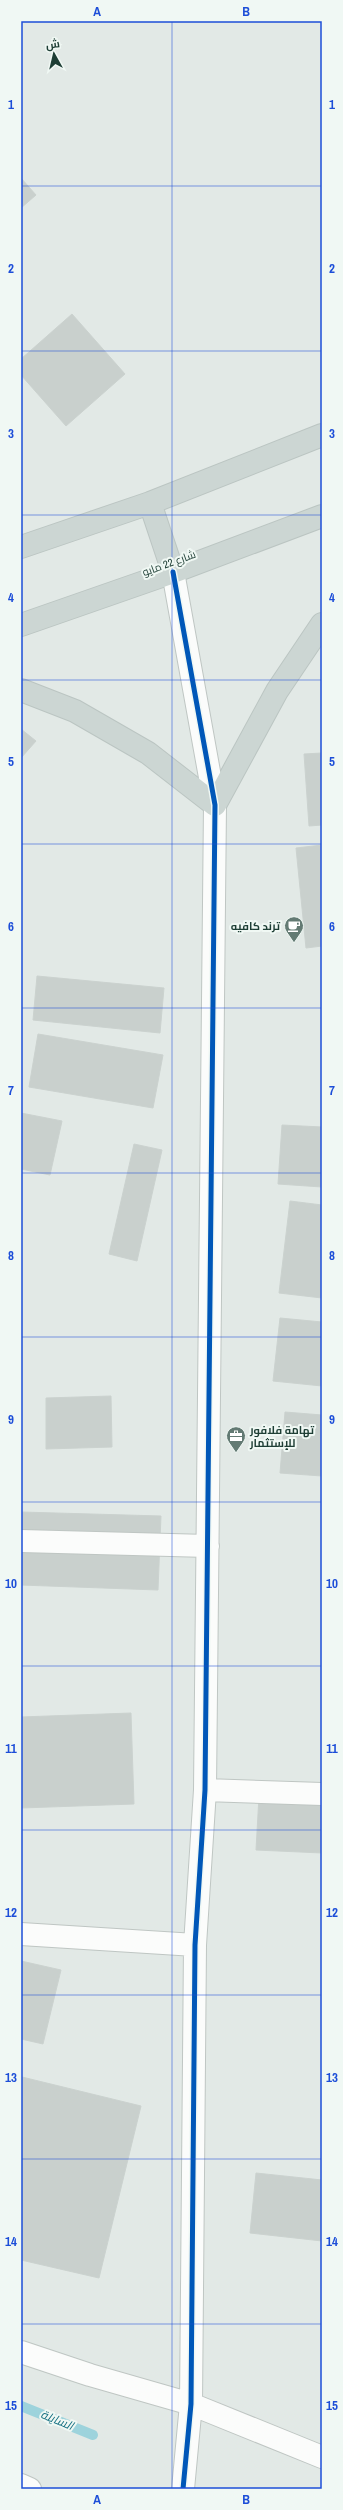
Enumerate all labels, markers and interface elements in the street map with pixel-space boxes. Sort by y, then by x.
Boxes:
text: A [93,3,101,20]
text: B [242,3,250,20]
north arrow [34,34,74,74]
text: ش [45,36,61,52]
text: 1 [8,96,14,113]
text: 1 [329,96,335,113]
text: 2 [8,260,14,277]
text: 2 [329,260,335,277]
text: 3 [8,425,14,442]
text: 3 [329,425,335,442]
street label: شارع 22 مايو [140,547,198,580]
text: 4 [8,589,14,606]
text: 4 [329,589,335,606]
text: 5 [8,753,14,770]
text: 5 [329,753,335,770]
cafe icon: ترند كافيه [283,915,305,943]
text: 6 [8,918,14,935]
text: 6 [329,918,335,935]
place label: ترند كافيه [231,919,281,933]
text: 7 [8,1082,14,1099]
text: 7 [329,1082,335,1099]
text: 8 [8,1247,14,1264]
text: 8 [329,1247,335,1264]
text: 9 [8,1411,14,1428]
text: 9 [329,1411,335,1428]
place label: تهامة فلافور للإستثمار [249,1423,315,1450]
office icon: تهامة فلافور للإستثمار [225,1425,247,1453]
text: 10 [5,1575,17,1592]
text: 10 [326,1575,338,1592]
text: 11 [5,1740,17,1757]
text: 11 [326,1740,338,1757]
text: 12 [5,1904,17,1921]
text: 12 [326,1904,338,1921]
text: 13 [5,2069,17,2086]
text: 13 [326,2069,338,2086]
text: 14 [5,2233,17,2250]
text: 14 [326,2233,338,2250]
text: 15 [5,2397,17,2414]
text: 15 [326,2397,338,2414]
water label: السايلة [38,2406,77,2434]
text: A [93,2491,101,2508]
text: B [242,2491,250,2508]

